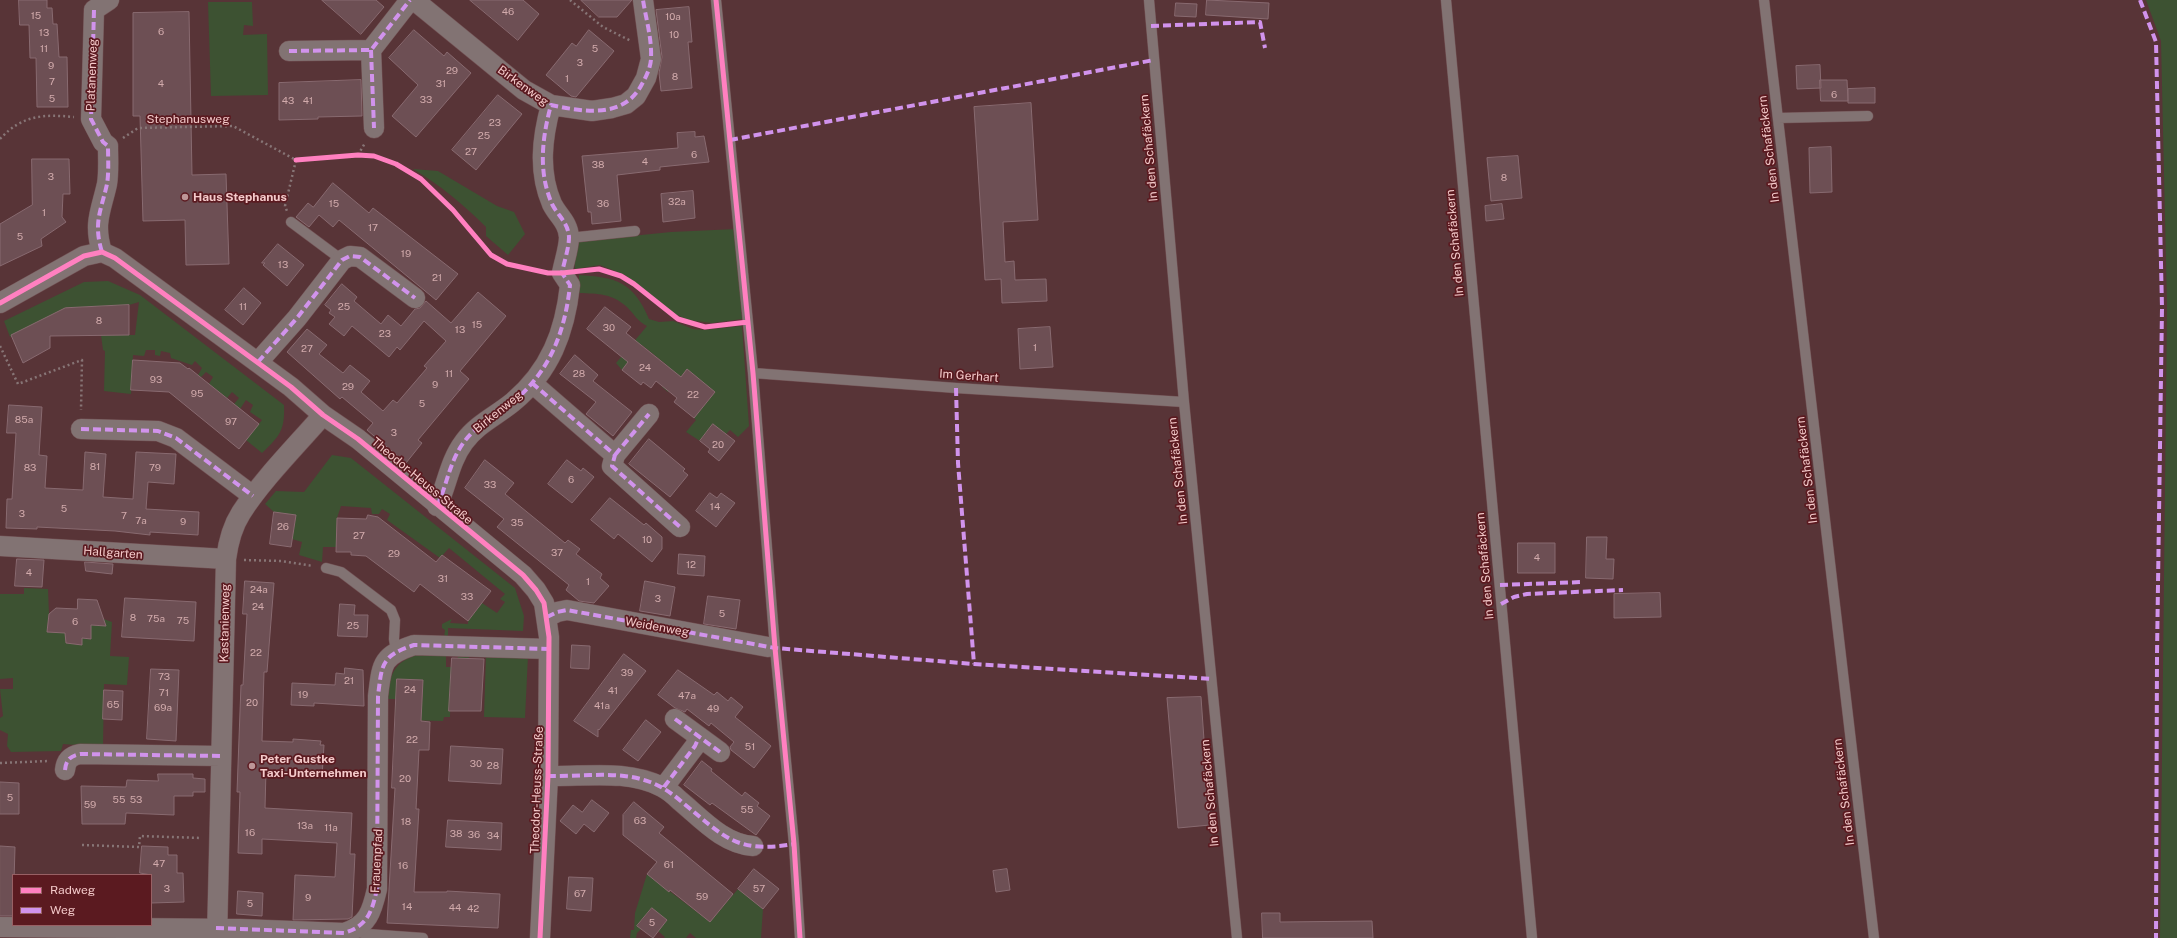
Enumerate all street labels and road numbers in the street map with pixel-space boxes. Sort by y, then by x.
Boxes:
street label: Platanenweg [84,38,100,112]
street label: Birkenweg [495,63,551,109]
street label: In den Schafäckern [1137,94,1161,202]
street label: In den Schafäckern [1755,95,1783,203]
street label: Stephanusweg [146,112,230,126]
street label: In den Schafäckern [1443,189,1467,297]
street label: Im Gerhart [939,367,999,385]
street label: Birkenweg [470,388,526,436]
street label: In den Schafäckern [1793,416,1821,524]
street label: In den Schafäckern [1165,417,1191,525]
street label: Theodor-Heuss-Straße [369,435,475,527]
street label: In den Schafäckern [1473,512,1497,620]
street label: Hallgarten [83,544,143,562]
street label: Kastanienweg [217,584,233,662]
street label: Weidenweg [624,614,690,640]
street label: Theodor-Heuss-Straße [528,726,546,854]
street label: In den Schafäckern [1830,738,1858,846]
street label: In den Schafäckern [1198,739,1222,847]
street label: Frauenpfad [368,828,386,894]

